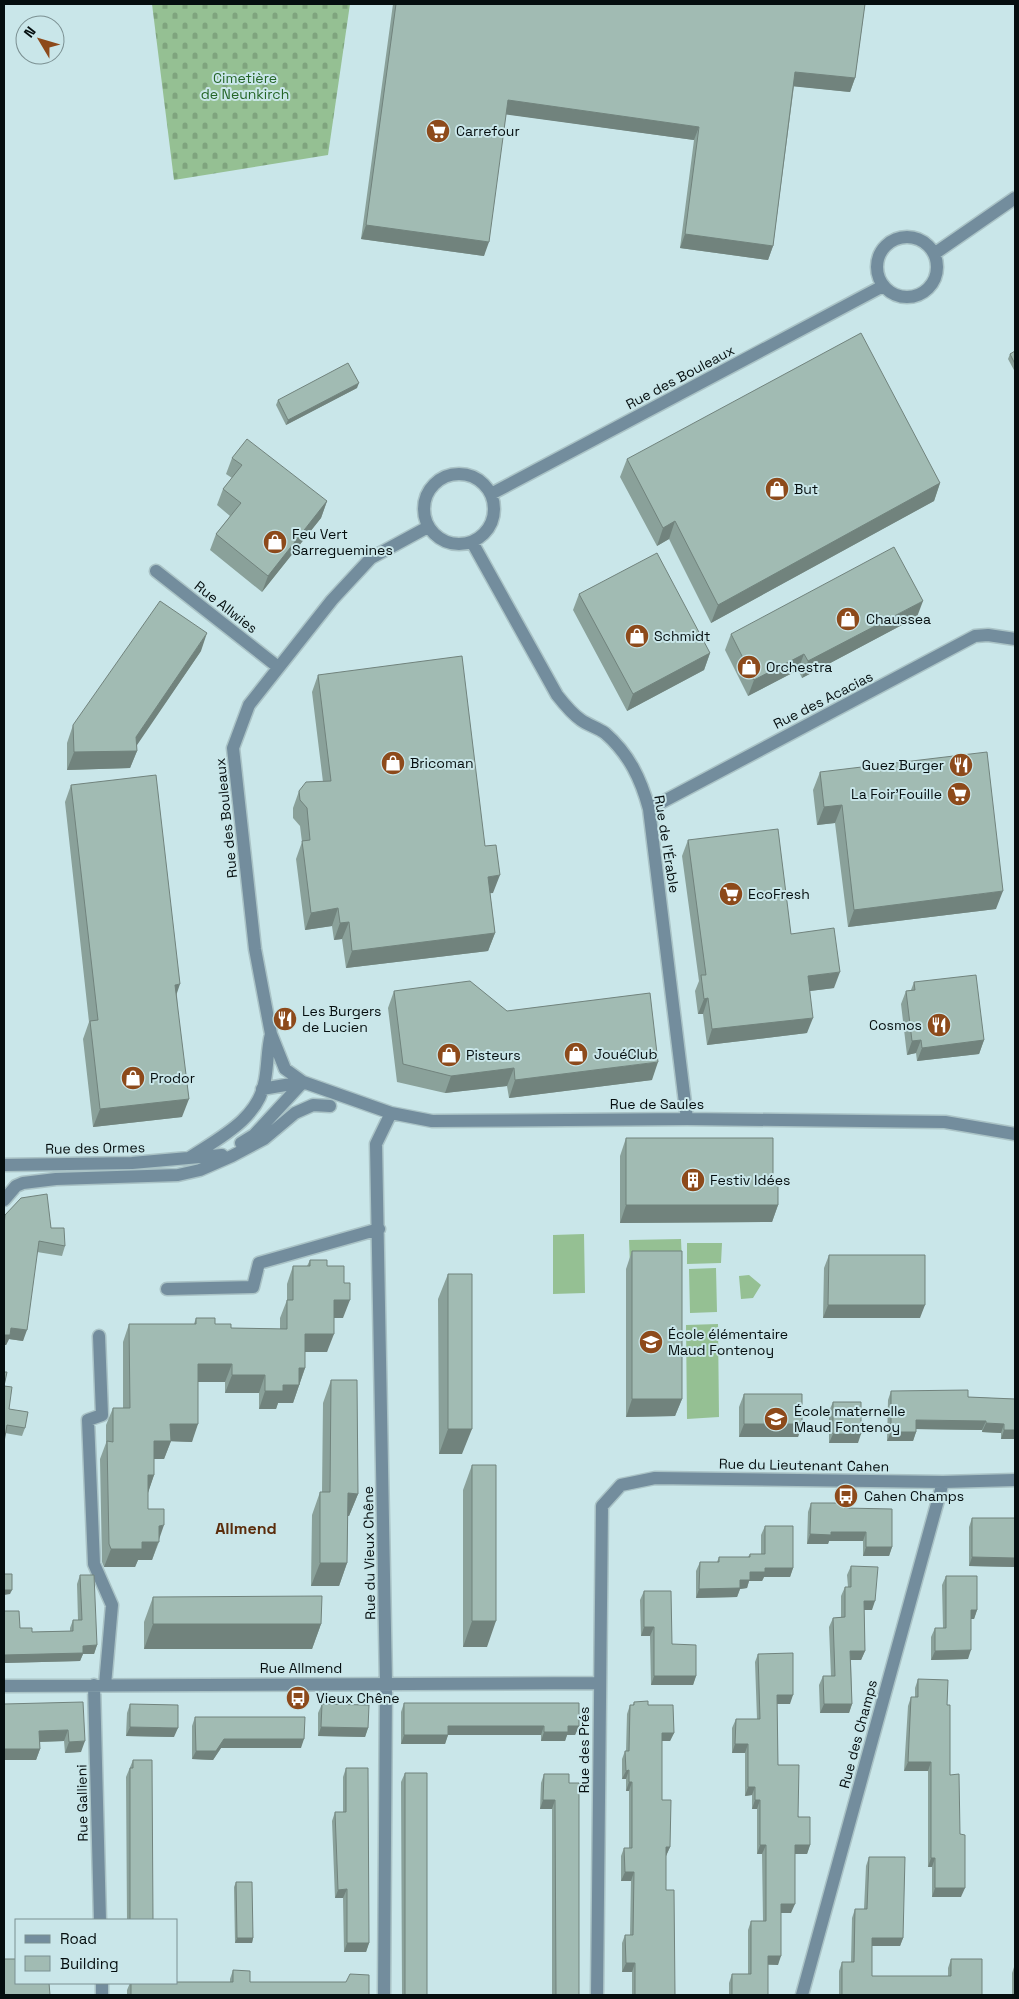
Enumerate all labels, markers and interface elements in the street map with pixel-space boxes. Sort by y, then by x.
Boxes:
north arrow [15,15,65,65]
text: N [20,23,40,41]
park label: Cimetière de Neunkirch [201,69,289,103]
supermarket icon: Carrefour [425,118,451,144]
place label: Carrefour [456,122,520,140]
street label: Rue des Bouleaux [623,341,737,413]
shop icon: But [764,476,790,502]
place label: But [794,480,818,498]
place label: Feu Vert Sarreguemines [292,525,393,559]
shop icon: Feu Vert Sarreguemines [262,529,288,555]
street label: Rue Allwies [191,577,261,637]
shop icon: Chaussea [835,606,861,632]
place label: Chaussea [866,610,931,628]
shop icon: Schmidt [624,623,650,649]
place label: Schmidt [654,627,710,645]
shop icon: Orchestra [736,654,762,680]
place label: Orchestra [766,658,832,676]
street label: Rue des Acacias [770,667,876,733]
shop icon: Bricoman [380,750,406,776]
restaurant icon: Guez Burger [948,752,974,778]
place label: Bricoman [410,754,474,772]
place label: Guez Burger [862,756,944,774]
street label: Rue des Bouleaux [211,757,241,879]
supermarket icon: La Foir'Fouille [946,781,972,807]
place label: La Foir'Fouille [851,785,942,803]
street label: Rue de l'Érable [650,794,684,894]
supermarket icon: EcoFresh [718,881,744,907]
place label: EcoFresh [748,885,810,903]
place label: Les Burgers de Lucien [302,1002,382,1036]
restaurant icon: Les Burgers de Lucien [272,1006,298,1032]
restaurant icon: Cosmos [926,1012,952,1038]
place label: Cosmos [869,1016,922,1034]
shop icon: JouéClub [563,1041,589,1067]
shop icon: Pisteurs [436,1042,462,1068]
place label: JouéClub [594,1045,657,1063]
place label: Pisteurs [466,1046,521,1064]
shop icon: Prodor [120,1065,146,1091]
place label: Prodor [150,1069,195,1087]
street label: Rue de Saules [610,1095,704,1113]
street label: Rue des Ormes [45,1138,145,1158]
building icon: Festiv Idées [680,1167,706,1193]
place label: Festiv Idées [710,1171,790,1189]
place label: École élémentaire Maud Fontenoy [668,1325,788,1359]
school or university icon: École élémentaire Maud Fontenoy [638,1329,664,1355]
place label: École maternelle Maud Fontenoy [794,1402,906,1436]
school or university icon: École maternelle Maud Fontenoy [763,1406,789,1432]
street label: Rue du Lieutenant Cahen [719,1455,889,1475]
bus stop icon: Cahen Champs [833,1483,859,1509]
street label: Rue du Vieux Chêne [359,1486,379,1620]
place label: Cahen Champs [864,1487,964,1505]
district label: Allmend [215,1518,277,1539]
street label: Rue Allmend [260,1659,342,1677]
street label: Rue des Champs [835,1678,881,1790]
bus stop icon: Vieux Chêne [285,1685,311,1711]
place label: Vieux Chêne [316,1689,400,1707]
street label: Rue des Prés [575,1707,593,1793]
street label: Rue Gallieni [72,1764,92,1842]
legend [15,1919,178,1984]
text: Road [60,1929,97,1948]
text: Building [60,1954,119,1973]

